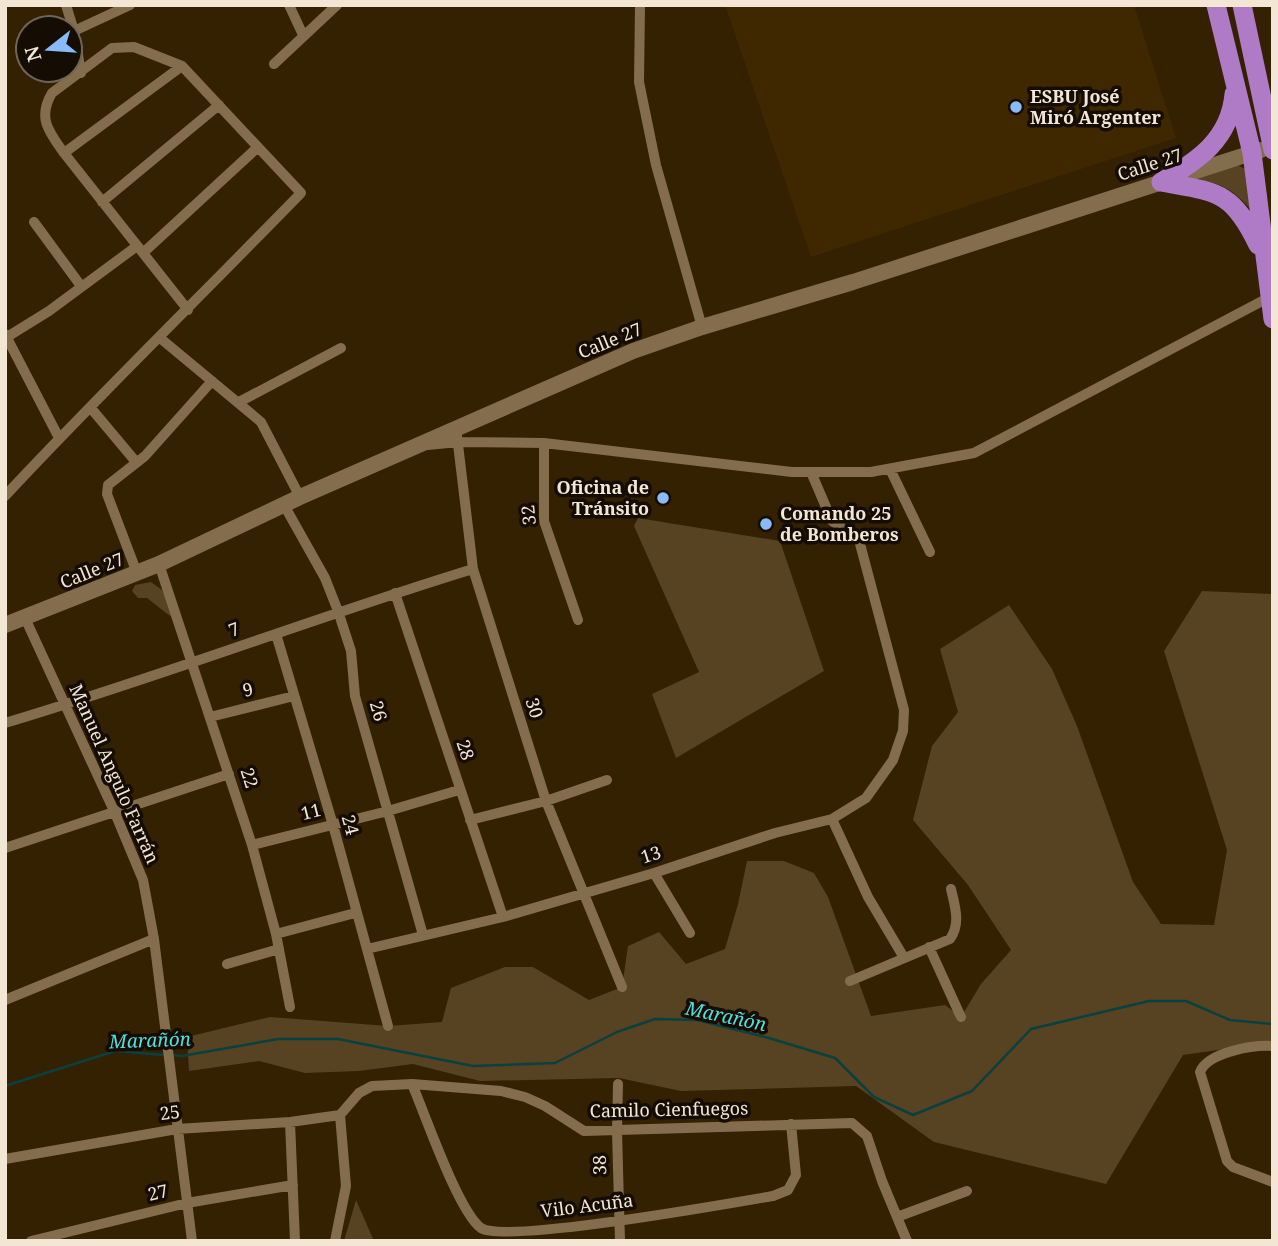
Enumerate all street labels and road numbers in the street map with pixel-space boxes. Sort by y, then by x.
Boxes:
street label: Calle 27 [1114,142,1185,186]
street label: Calle 27 [574,316,645,364]
street label: 32 [515,504,541,526]
street label: Calle 27 [56,546,127,594]
street label: 7 [225,616,242,642]
street label: 9 [240,676,256,702]
street label: Manuel Angulo Farrán [64,680,166,868]
street label: 30 [521,695,549,721]
street label: 26 [365,698,393,724]
street label: 28 [451,736,480,763]
street label: 22 [235,764,264,791]
street label: 11 [298,797,323,825]
street label: 24 [337,812,365,838]
street label: 13 [637,840,664,869]
street label: Camilo Cienfuegos [590,1096,748,1122]
street label: 25 [158,1099,181,1125]
street label: 38 [587,1155,611,1175]
street label: 27 [145,1178,170,1206]
street label: Vilo Acuña [539,1187,634,1223]

